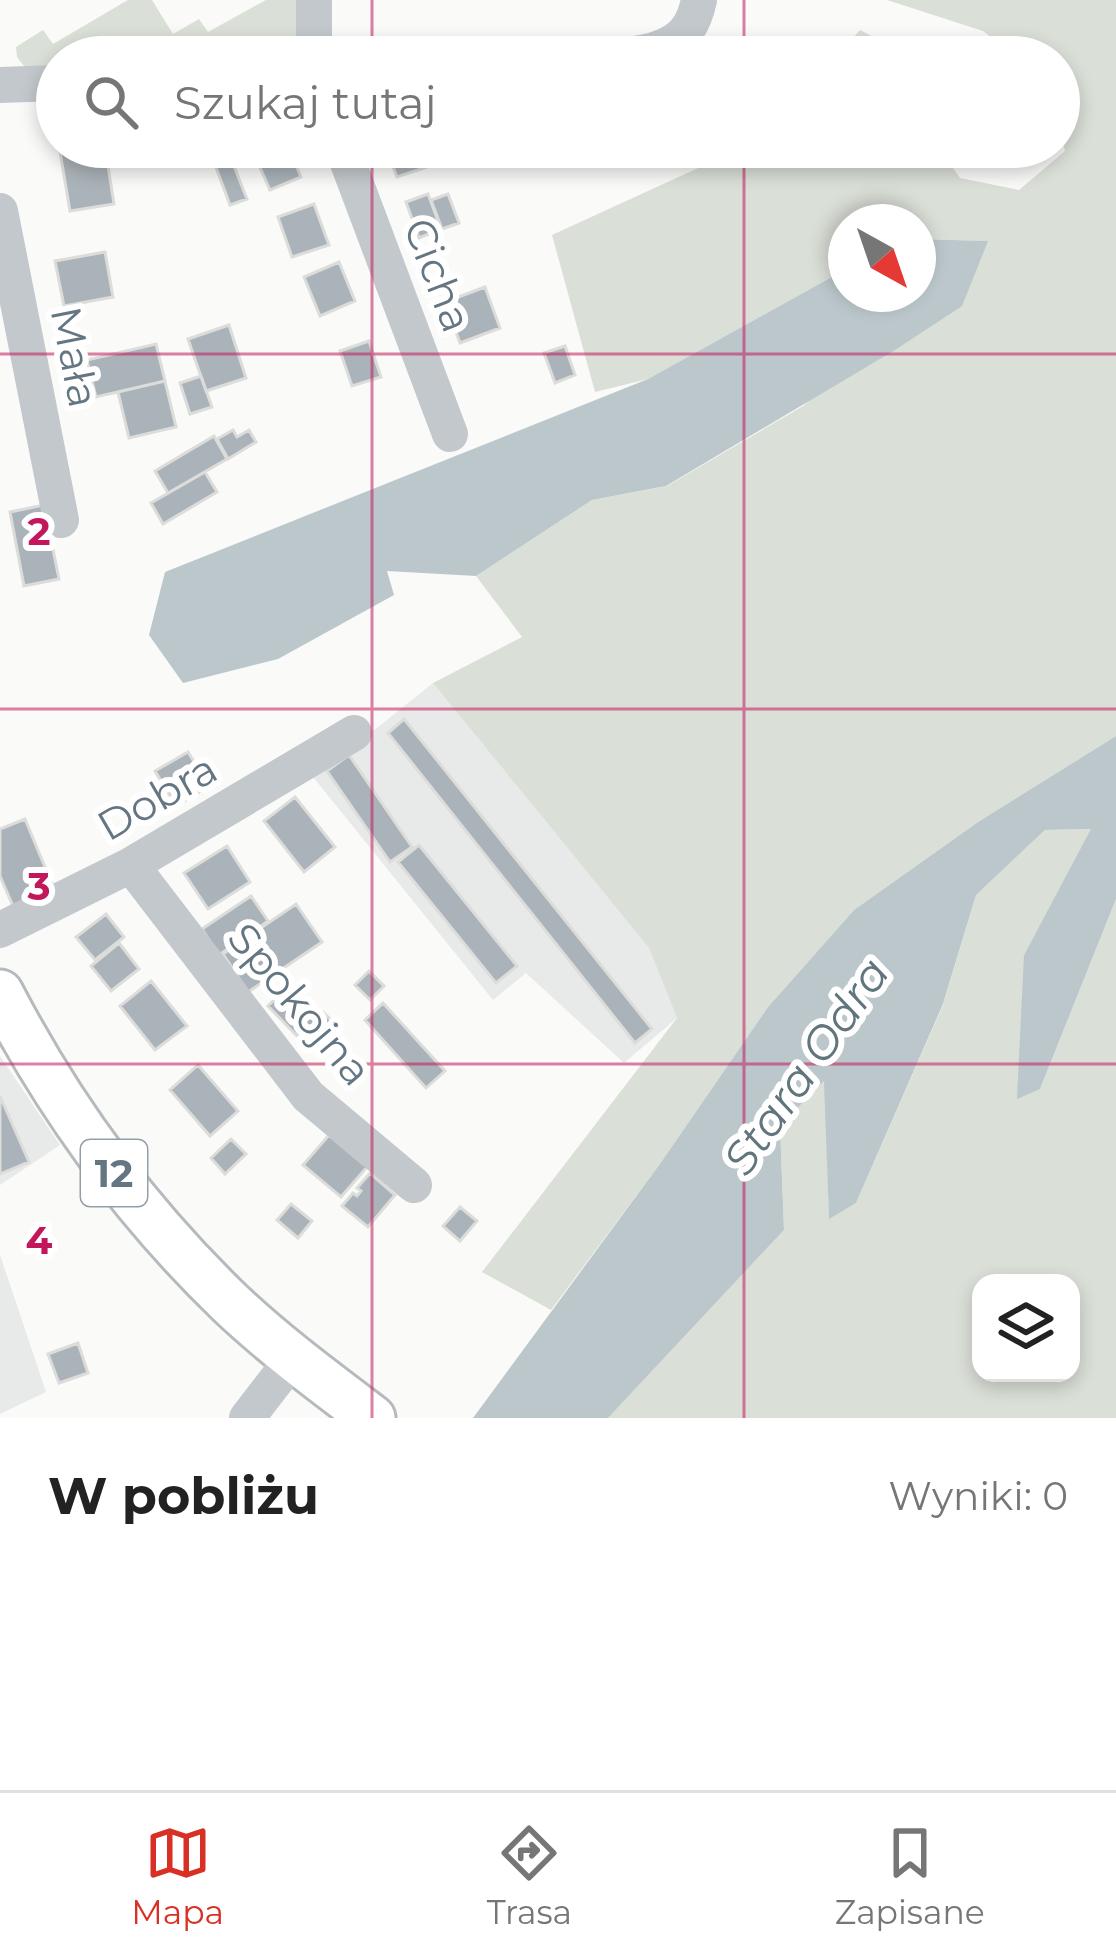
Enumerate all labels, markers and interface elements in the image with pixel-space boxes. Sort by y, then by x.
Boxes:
search box [36,36,1080,168]
icon: search [78,69,144,135]
text: Szukaj tutaj [174,75,437,130]
north arrow [828,204,936,312]
street label: Cicha [393,211,483,339]
street label: Mała [40,302,110,412]
text: 2 [27,507,51,555]
street label: Dobra [88,742,226,852]
text: 3 [26,862,51,910]
street label: Spokojna [217,912,383,1096]
water label: Stara Odra [711,947,900,1185]
road number: 12 [81,1140,147,1206]
text: 4 [26,1216,53,1264]
map controls [972,1274,1080,1382]
button: layers [972,1274,1080,1382]
text: W pobliżu [48,1465,319,1527]
text: Wyniki: 0 [889,1472,1068,1520]
tab: Mapa [131,1820,224,1932]
tab: Trasa [487,1820,572,1932]
tab: Zapisane [835,1820,985,1932]

